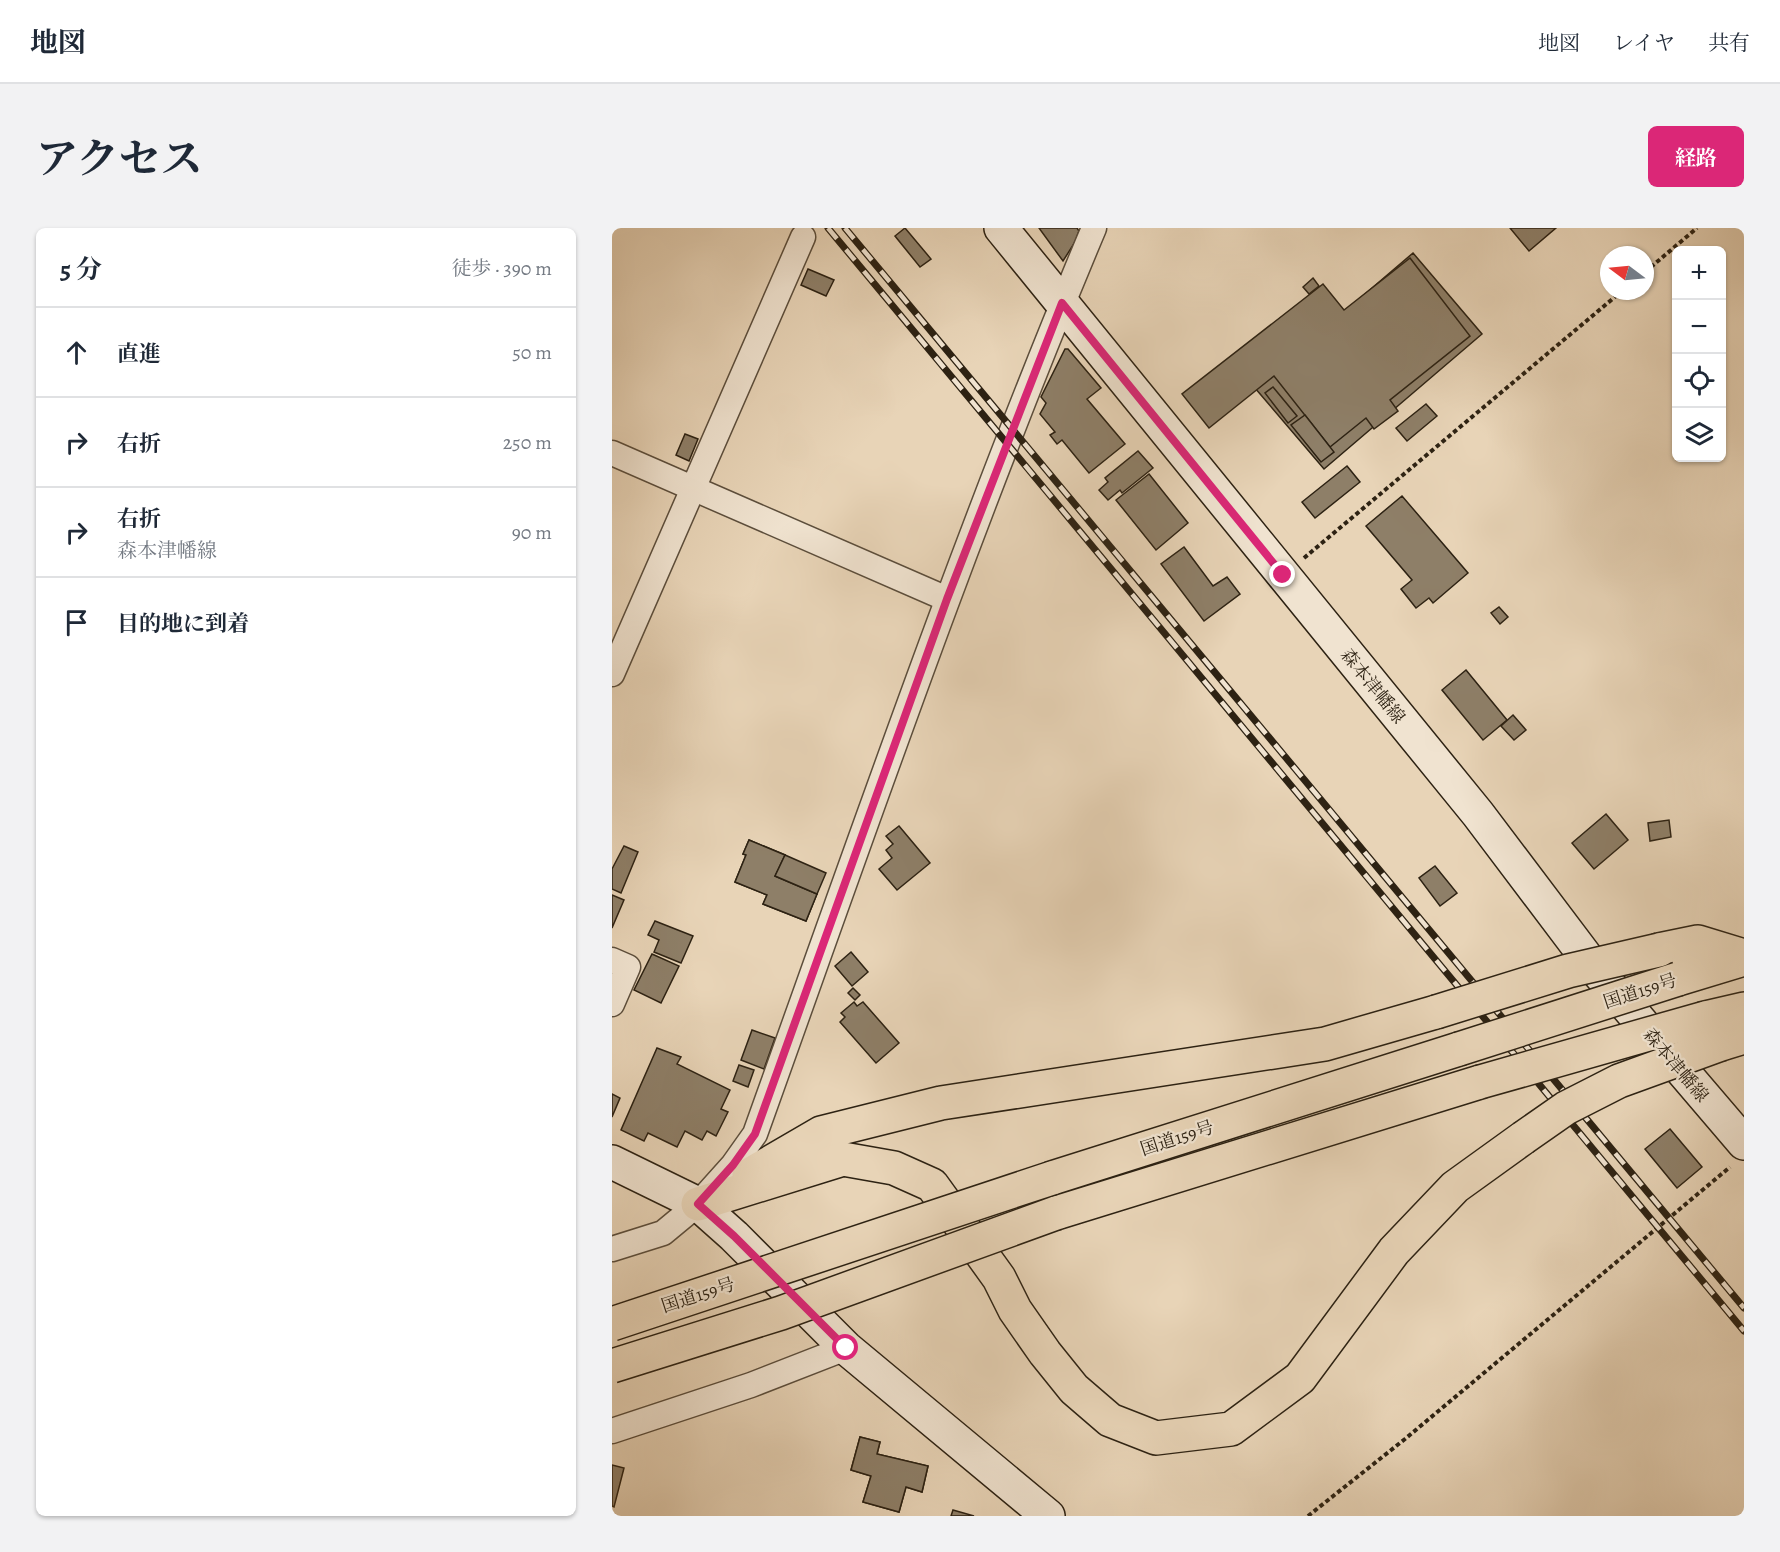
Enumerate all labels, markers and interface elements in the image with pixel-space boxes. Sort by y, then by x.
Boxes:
text: 地図 [30,24,86,62]
text: 地図 [1538,29,1580,57]
text: レイヤ [1613,29,1675,57]
text: 共有 [1708,29,1750,57]
button: 経路 [1648,126,1744,187]
text: アクセス [36,130,203,187]
north arrow [1600,246,1654,300]
map controls [1672,246,1726,462]
button: + [1672,246,1726,300]
text: 5 分 [60,252,102,287]
text: 徒歩 · 390 m [451,255,552,282]
button: − [1672,300,1726,354]
icon: ahead [60,336,93,369]
text: 直進 [117,339,161,369]
text: 50 m [512,339,552,366]
button: locate [1672,354,1726,408]
button: layers [1672,408,1726,462]
icon: right [60,426,93,459]
text: 右折 [117,429,161,459]
text: 250 m [503,429,552,456]
text: 右折 [117,504,161,534]
icon: right [60,516,93,549]
text: 90 m [512,519,552,546]
text: 森本津幡線 [117,537,217,564]
route end [1269,561,1295,587]
icon: arrive [60,606,93,639]
text: 目的地に到着 [117,609,249,639]
street label: 森本津幡線 [1335,643,1411,729]
street label: 国道159号 [1600,968,1680,1014]
street label: 森本津幡線 [1638,1023,1714,1107]
street label: 国道159号 [1137,1115,1217,1161]
street label: 国道159号 [658,1272,738,1318]
route start [832,1334,858,1360]

